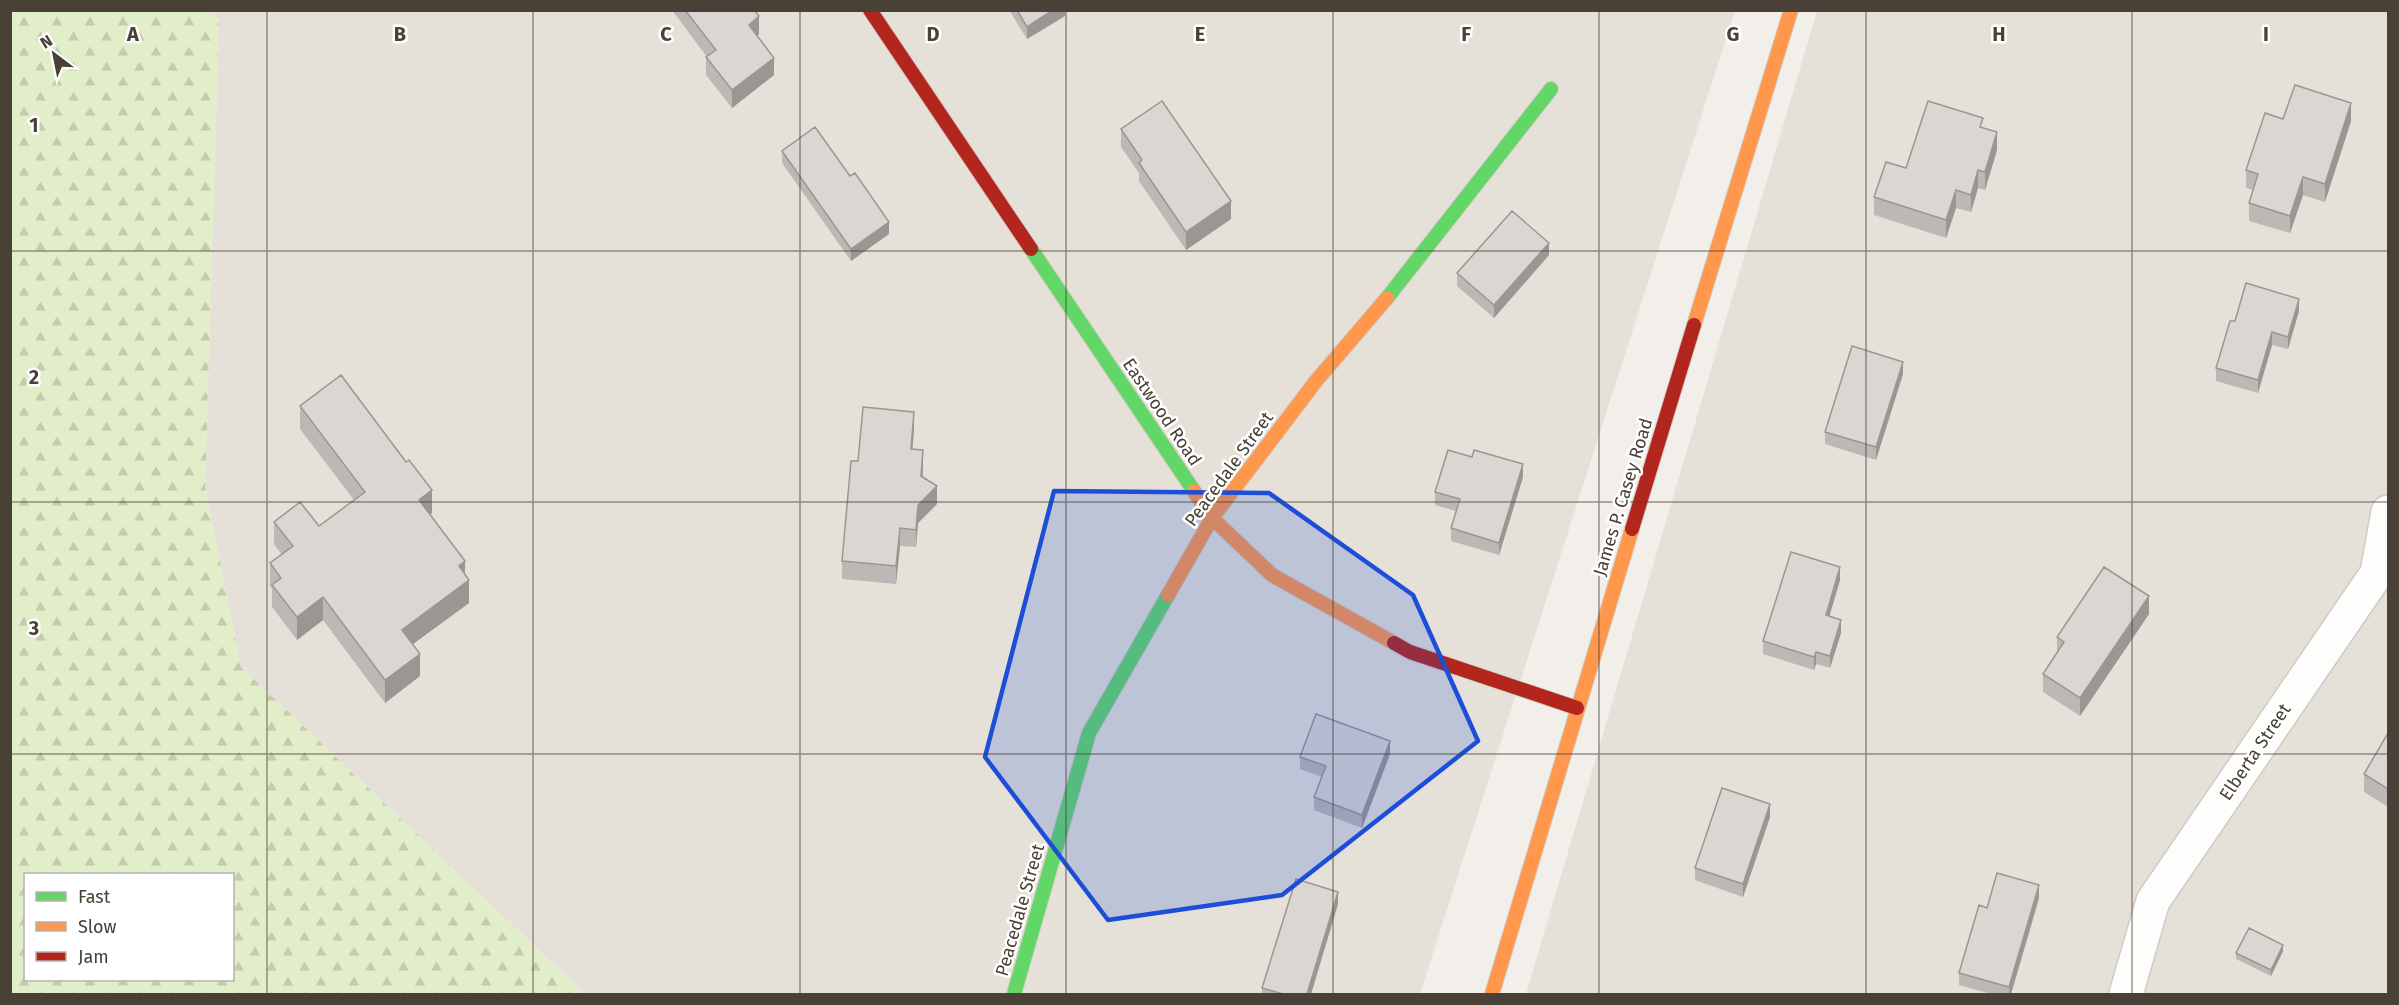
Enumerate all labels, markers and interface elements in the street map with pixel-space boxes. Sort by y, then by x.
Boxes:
text: A [126,22,140,46]
text: B [394,22,406,46]
text: C [660,22,672,46]
text: D [926,22,940,46]
text: E [1195,22,1205,46]
text: F [1461,22,1471,46]
text: G [1727,22,1739,46]
text: H [1992,22,2006,46]
text: I [2263,22,2269,46]
north arrow [24,24,84,84]
text: N [37,31,56,53]
text: 1 [29,113,39,137]
street label: Eastwood Road [1118,354,1206,470]
text: 2 [29,365,39,389]
street label: Peacedale Street [1180,407,1278,531]
street label: James P. Casey Road [1589,415,1657,579]
text: 3 [28,616,39,640]
street label: Elberta Street [2215,699,2296,805]
street label: Peacedale Street [991,841,1050,979]
legend [24,873,234,981]
text: Fast [78,886,111,908]
text: Slow [78,916,117,938]
text: Jam [78,946,109,968]

